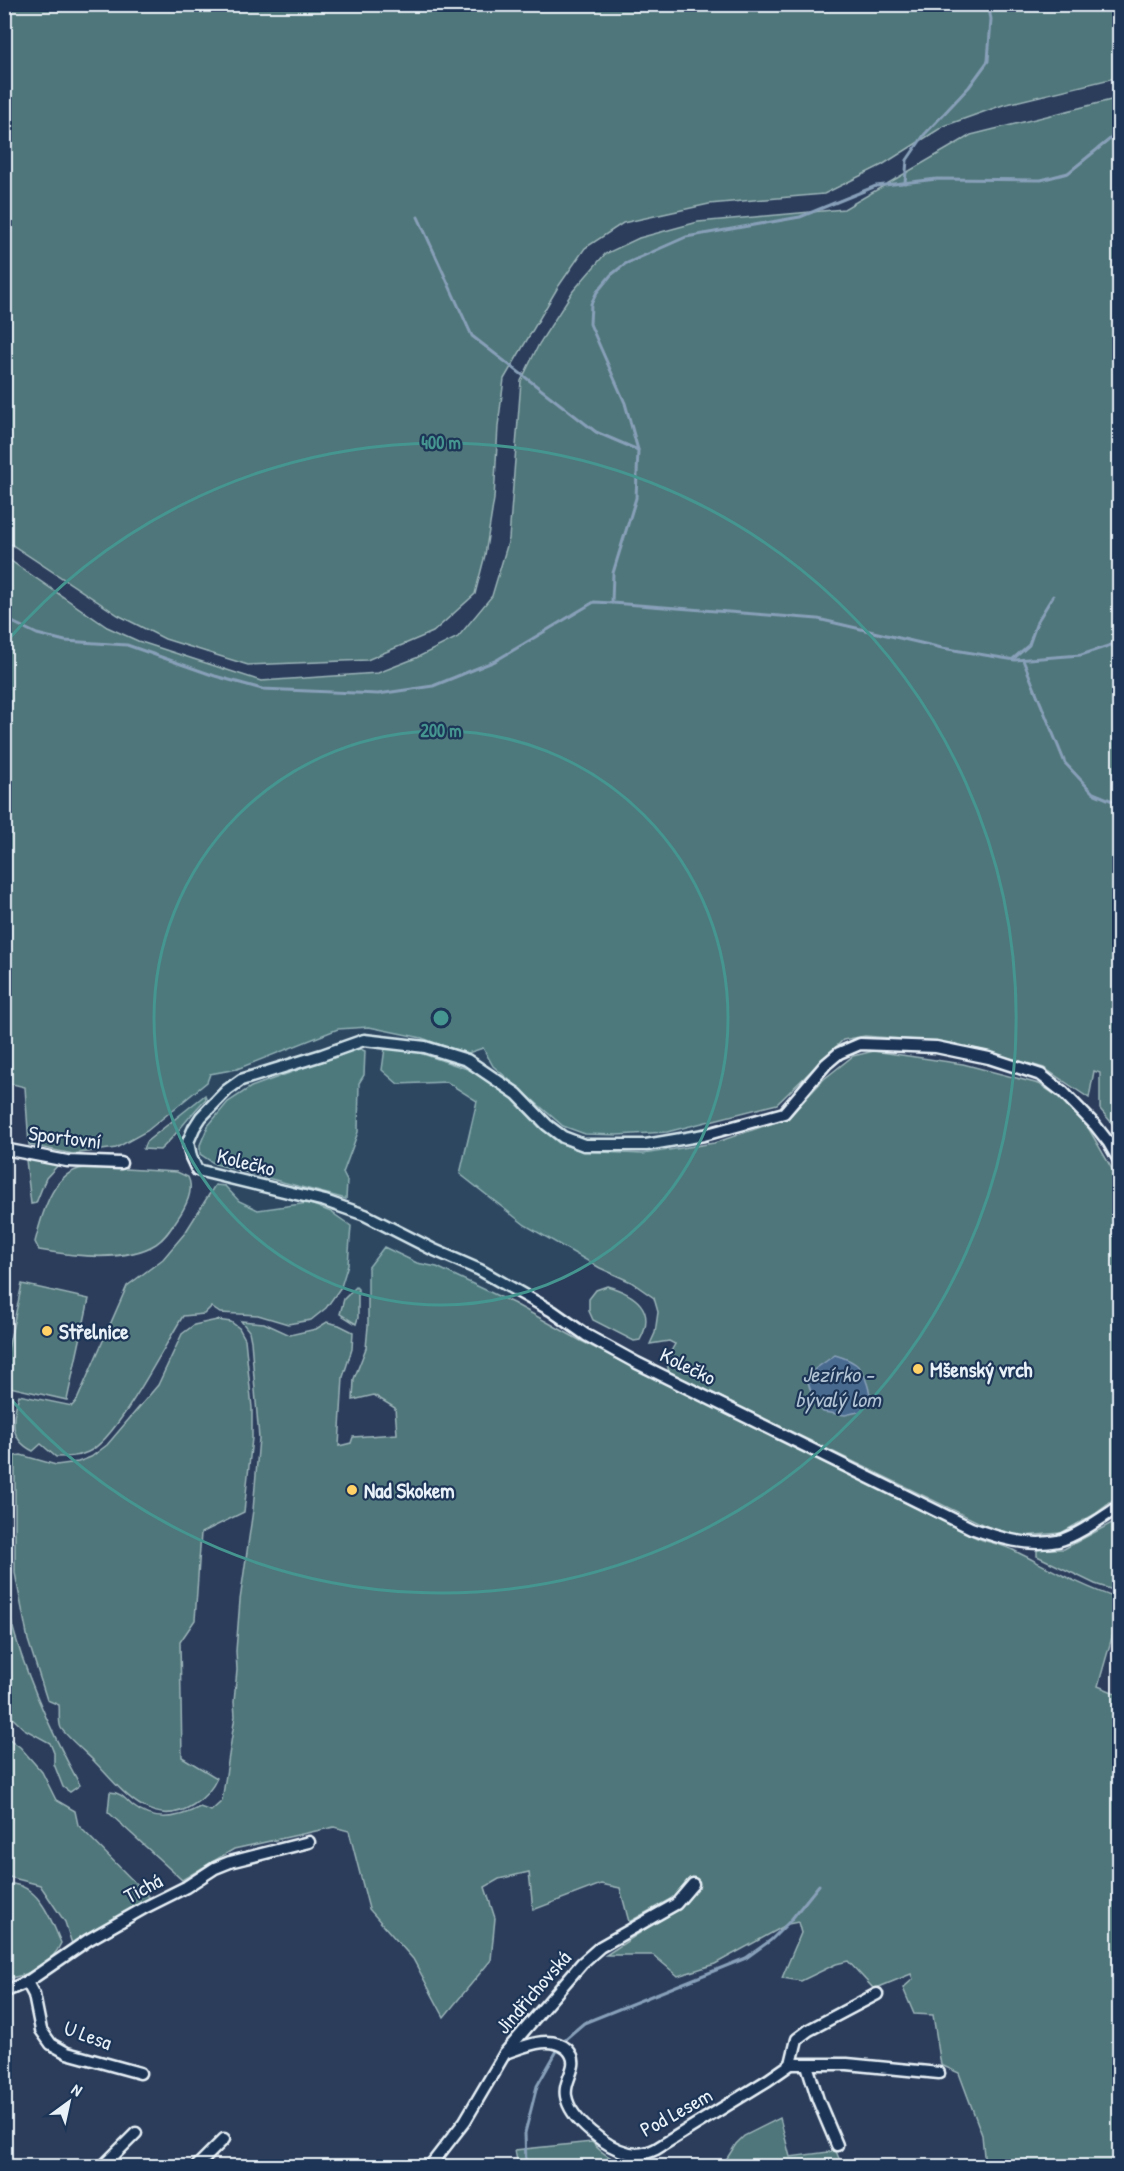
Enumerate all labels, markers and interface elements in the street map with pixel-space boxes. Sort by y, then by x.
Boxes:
text: 400 m [421,430,461,455]
text: 200 m [421,718,461,743]
centre of rings [431,1008,451,1028]
street label: Sportovní [27,1118,103,1156]
street label: Kolečko [214,1141,278,1183]
place label: Střelnice [59,1317,129,1346]
marker: Střelnice [40,1324,54,1338]
street label: Kolečko [655,1340,721,1392]
place label: Mšenský vrch [930,1355,1033,1385]
water label: Jezírko - bývalý lom [795,1359,882,1414]
marker: Mšenský vrch [911,1362,925,1376]
place label: Nad Skokem [364,1476,455,1505]
marker: Nad Skokem [345,1483,359,1497]
street label: Tichá [119,1866,167,1910]
street label: Jindřichovská [489,1944,577,2040]
street label: U Lesa [60,2013,116,2057]
north arrow [39,2072,99,2132]
text: N [68,2078,87,2101]
street label: Pod Lesem [635,2080,717,2144]

